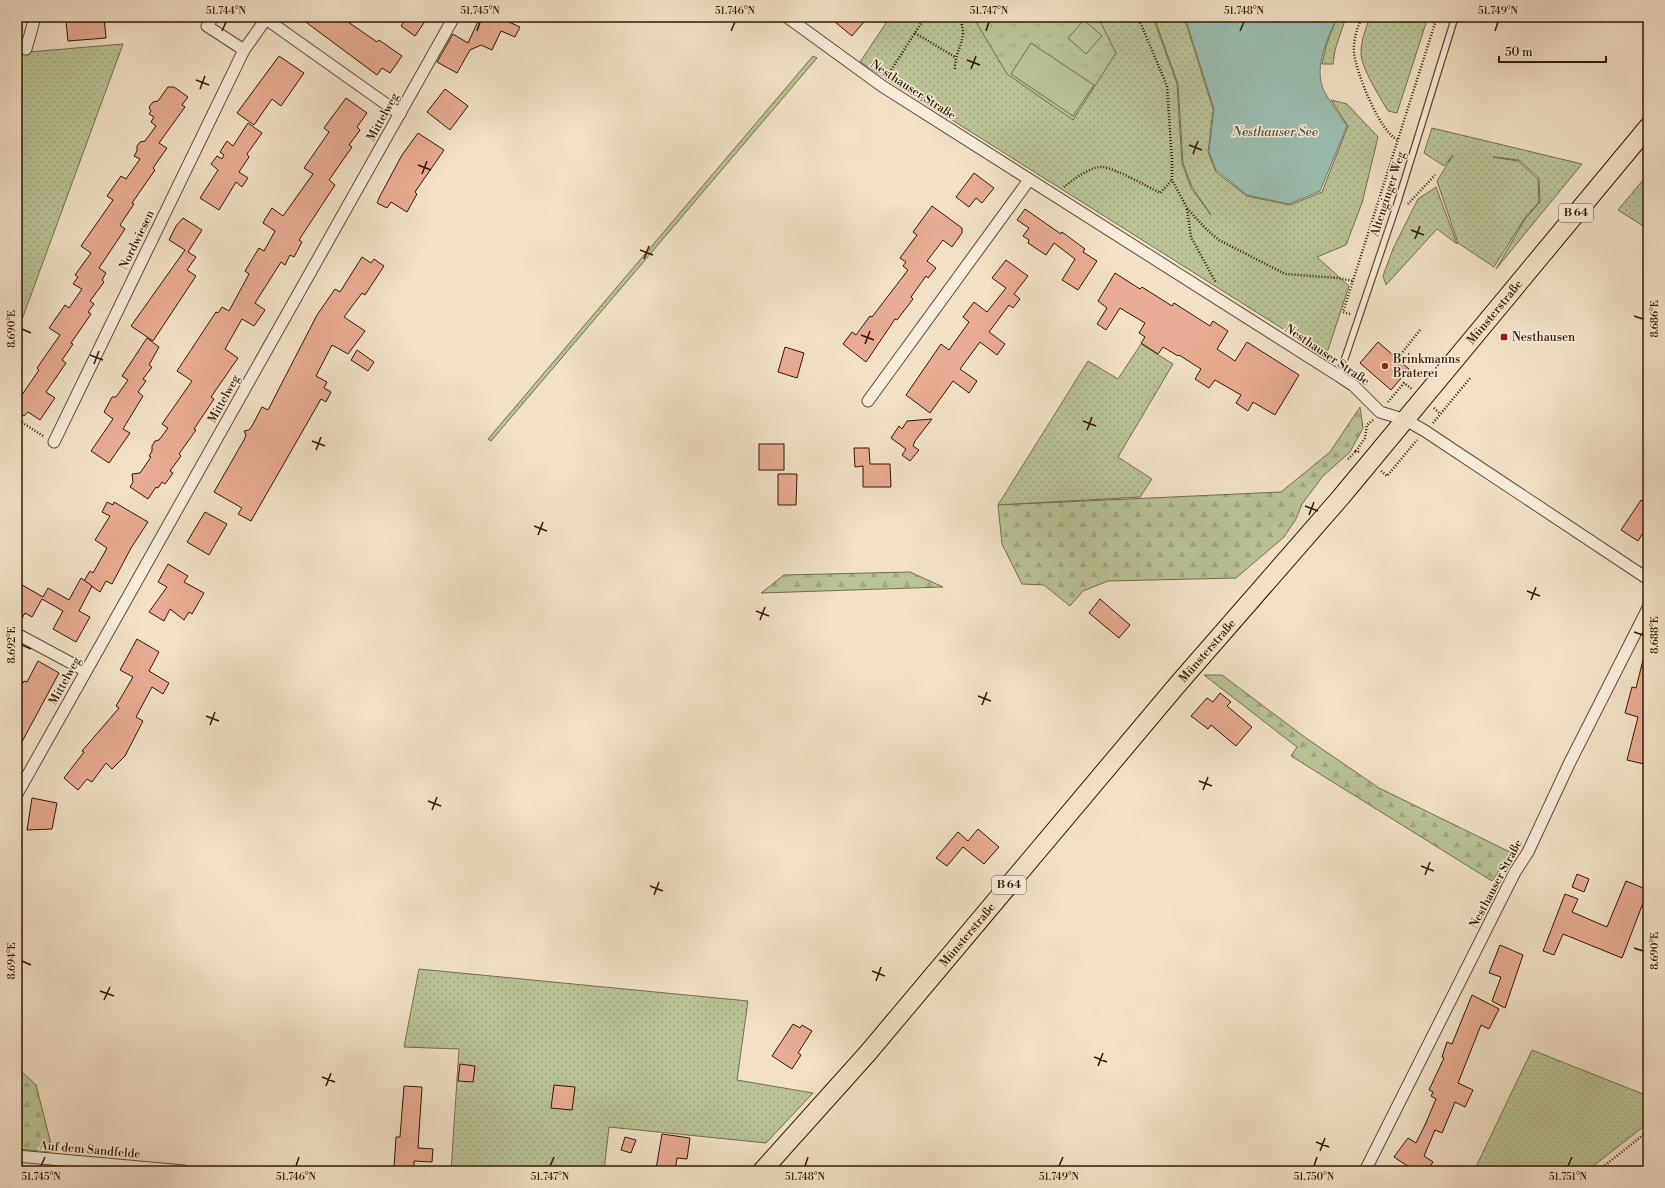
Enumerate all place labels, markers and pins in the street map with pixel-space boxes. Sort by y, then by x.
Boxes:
place label: Nesthausen [1512,330,1575,345]
marker: Nesthausen [1499,332,1509,342]
place label: Brinkmanns Braterei [1392,352,1460,381]
marker: Brinkmanns Braterei [1380,361,1390,371]

